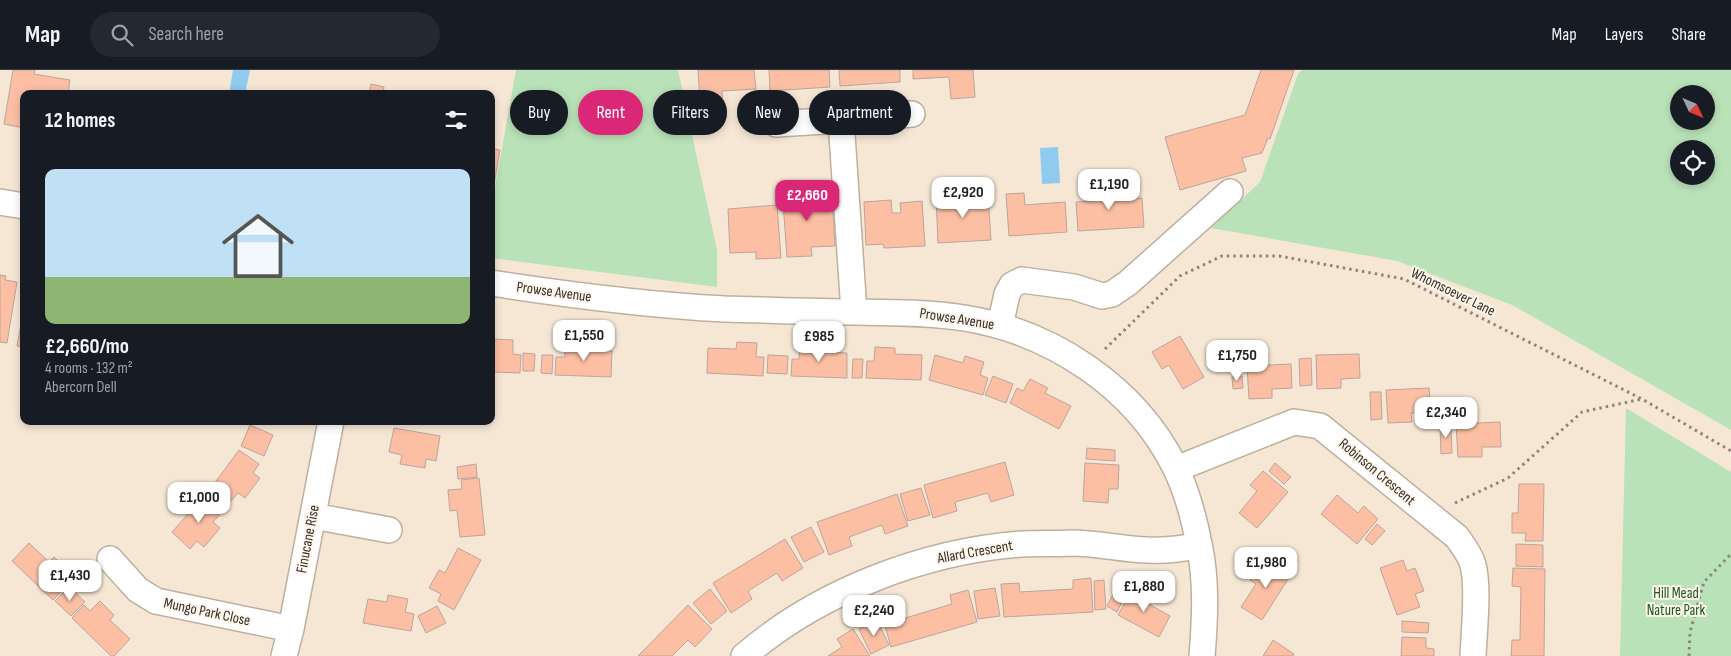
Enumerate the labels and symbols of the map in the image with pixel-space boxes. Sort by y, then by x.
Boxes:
north arrow [1670,85,1715,130]
pin: £1,190 [1068,168,1150,211]
pin: £2,920 [922,176,1004,219]
pin: £2,660 [766,180,848,222]
street label: Whomsoever Lane [1408,263,1498,321]
street label: Prowse Avenue [515,277,593,307]
street label: Prowse Avenue [918,304,996,334]
pin: £1,550 [543,320,625,362]
pin: £985 [789,320,849,363]
pin: £1,750 [1196,340,1278,382]
pin: £2,340 [1405,396,1487,439]
street label: Robinson Crescent [1335,434,1420,510]
pin: £1,000 [158,482,240,524]
street label: Finucane Rise [292,503,324,575]
street label: Allard Crescent [935,536,1015,568]
pin: £1,980 [1225,546,1307,589]
pin: £1,430 [29,560,111,602]
pin: £1,880 [1103,570,1185,613]
park label: Hill Mead Nature Park [1647,584,1706,620]
street label: Mungo Park Close [162,594,252,630]
pin: £2,240 [833,594,915,637]

